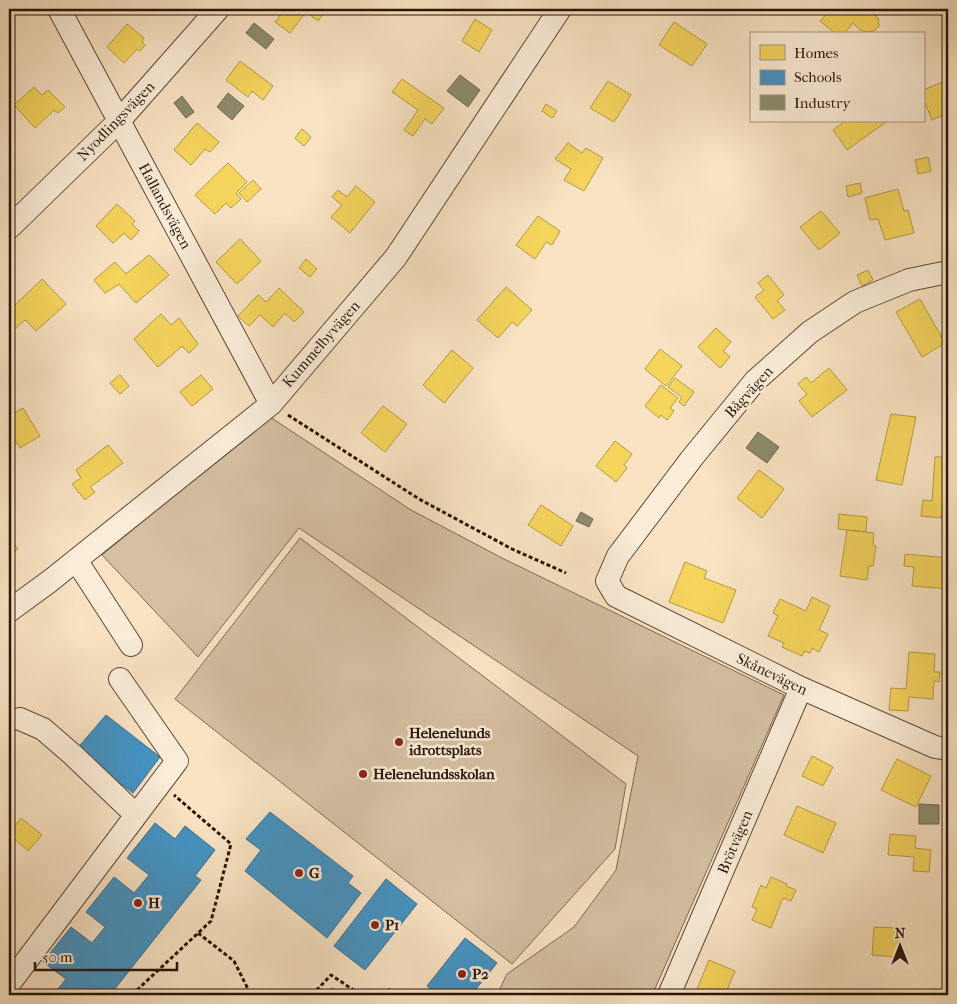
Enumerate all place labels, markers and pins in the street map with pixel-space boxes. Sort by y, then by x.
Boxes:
place label: Helenelunds idrottsplats [408,724,491,759]
marker: Helenelunds idrottsplats [393,736,405,748]
place label: Helenelundsskolan [373,765,495,783]
marker: Helenelundsskolan [357,768,369,780]
place label: G [309,864,320,882]
marker: G [293,867,305,879]
place label: H [148,894,160,912]
marker: H [132,897,144,909]
place label: P1 [385,916,399,934]
marker: P1 [369,919,381,931]
place label: P2 [472,965,489,983]
marker: P2 [456,968,468,980]

